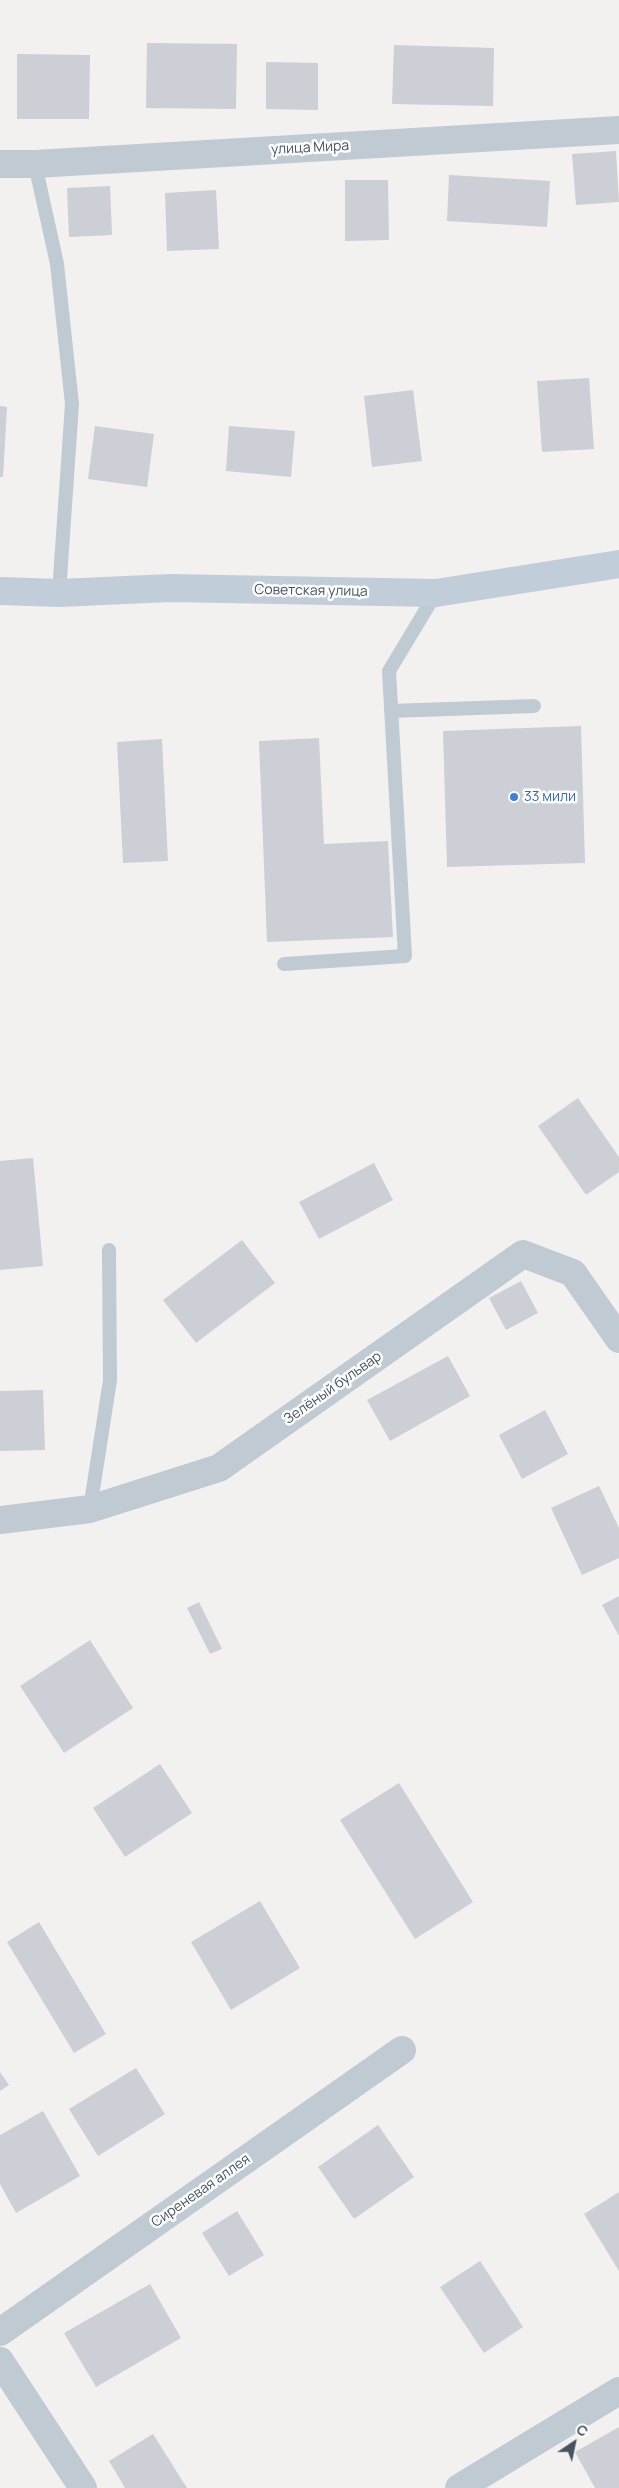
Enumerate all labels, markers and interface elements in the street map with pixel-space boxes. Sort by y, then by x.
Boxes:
street label: улица Мира [271,138,349,158]
street label: Советская улица [254,582,368,600]
place label: 33 мили [524,789,576,805]
marker: 33 мили [508,791,520,803]
street label: Зелёный бульвар [281,1348,385,1428]
street label: Сиреневая аллея [149,2151,253,2231]
north arrow [549,2418,599,2468]
text: С [573,2419,592,2441]

